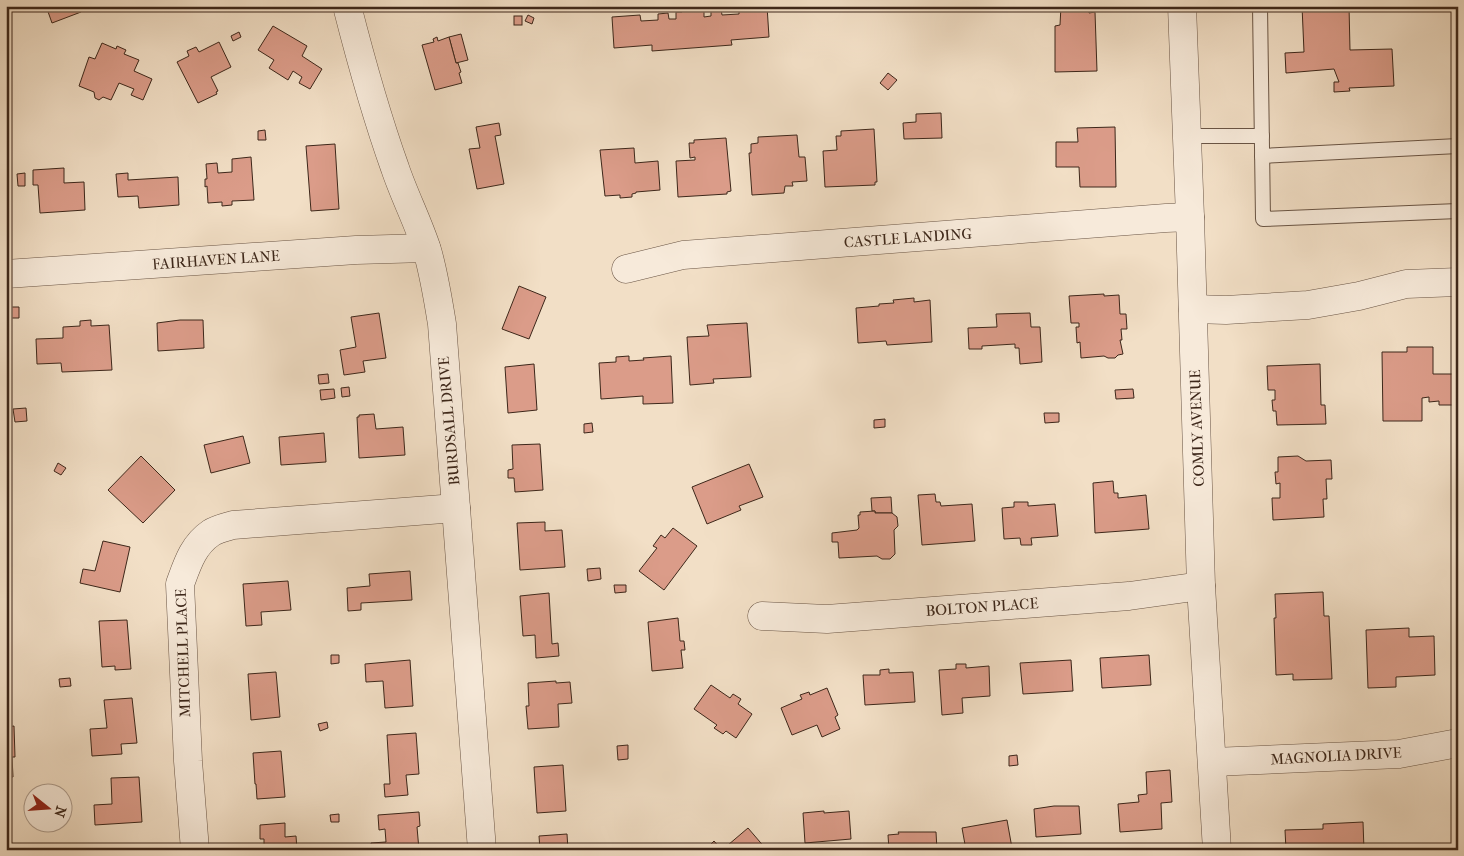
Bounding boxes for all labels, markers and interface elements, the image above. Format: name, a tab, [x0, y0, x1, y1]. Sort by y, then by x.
street label: CASTLE LANDING	[843, 225, 973, 251]
street label: FAIRHAVEN LANE	[152, 247, 280, 273]
street label: BURDSALL DRIVE	[434, 356, 464, 486]
street label: COMLY AVENUE	[1186, 369, 1208, 487]
street label: MITCHELL PLACE	[172, 588, 194, 718]
street label: BOLTON PLACE	[925, 594, 1039, 620]
street label: MAGNOLIA DRIVE	[1270, 744, 1402, 768]
north arrow	[22, 784, 72, 834]
text: N	[50, 804, 70, 820]

